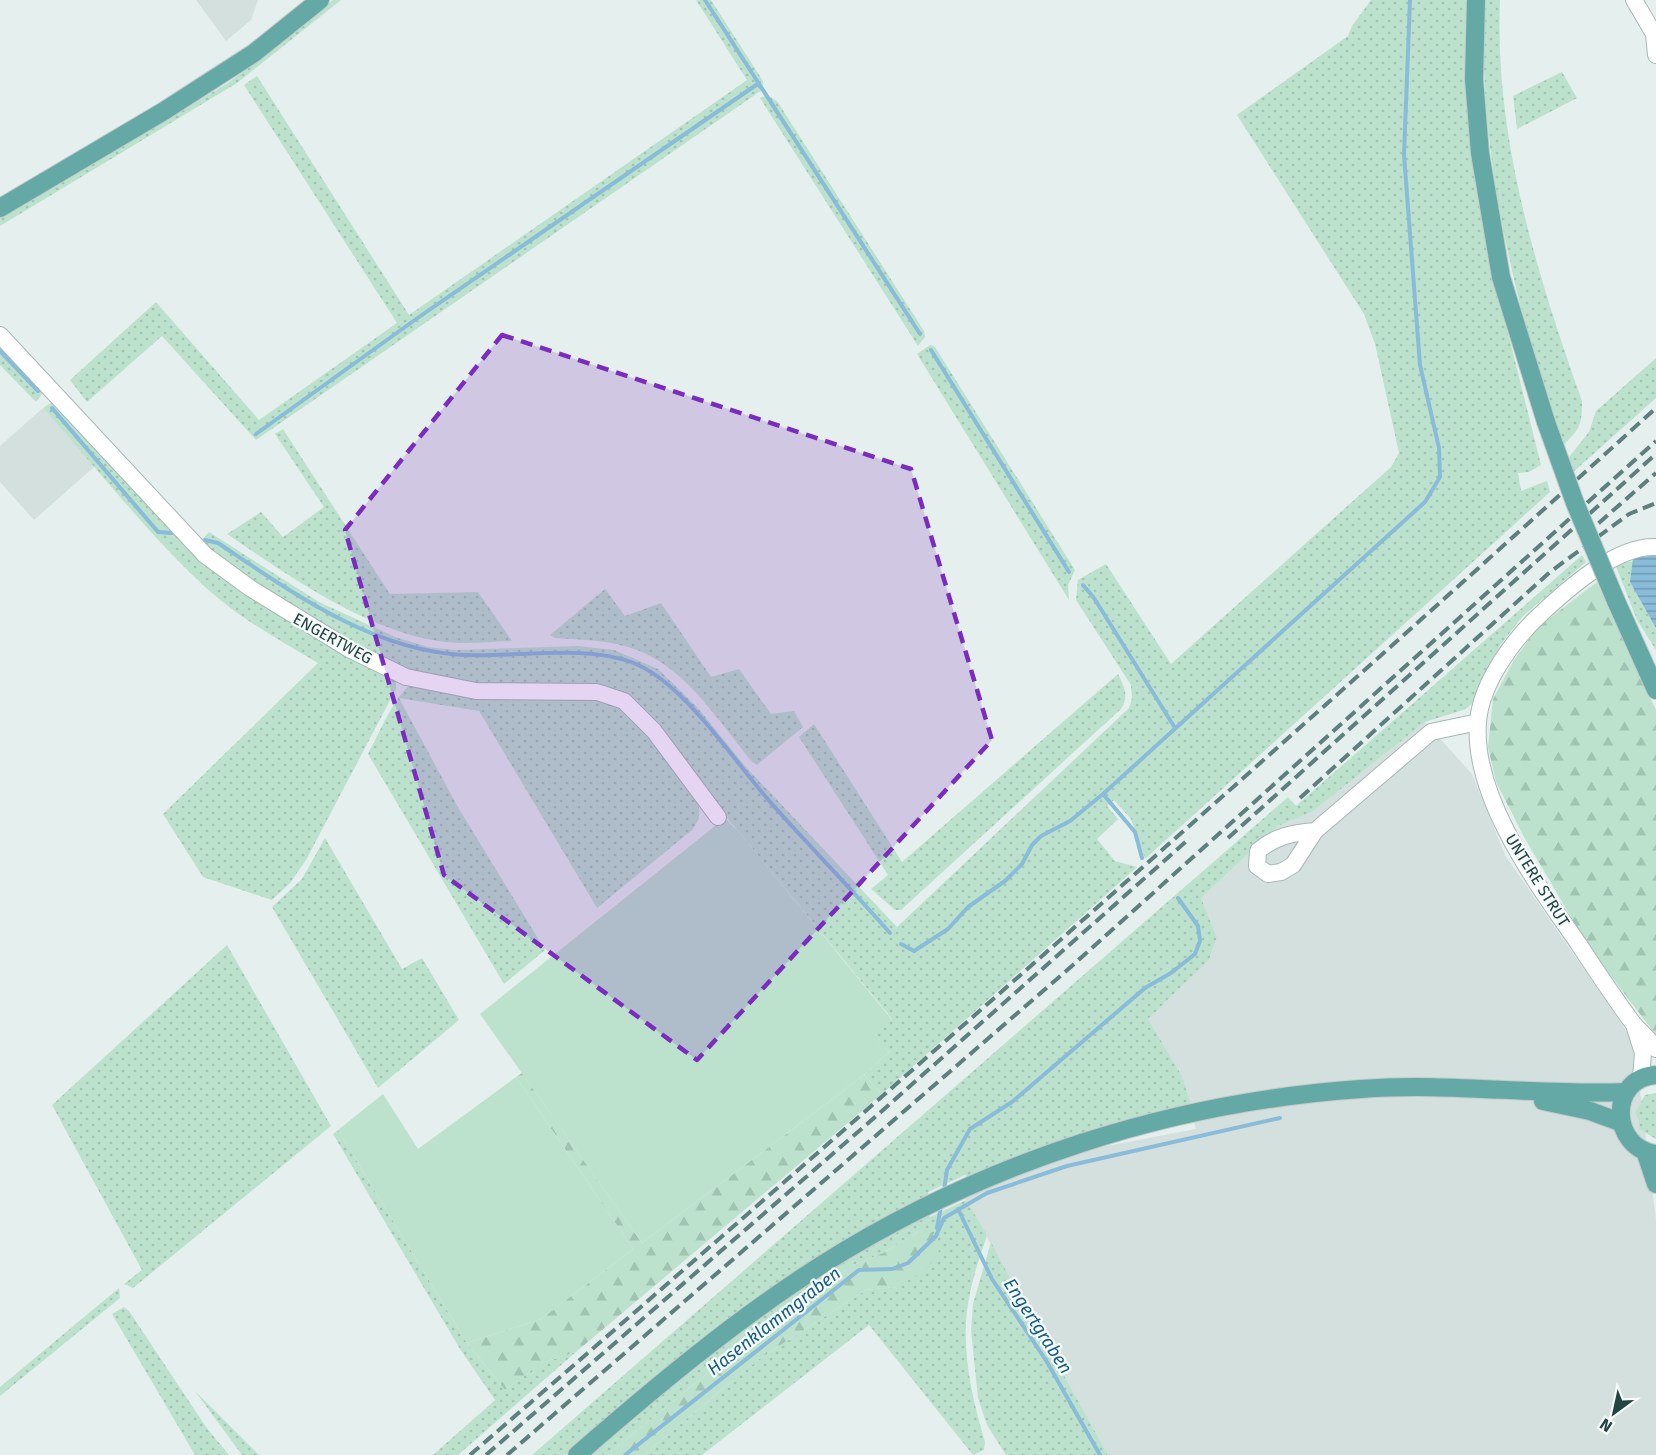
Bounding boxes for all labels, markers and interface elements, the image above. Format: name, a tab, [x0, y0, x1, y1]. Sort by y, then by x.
street label: ENGERTWEG	[290, 609, 376, 668]
street label: UNTERE STRUT	[1501, 830, 1574, 931]
water label: Hasenklammgraben	[703, 1262, 845, 1380]
water label: Engertgraben	[999, 1274, 1077, 1378]
north arrow	[1584, 1383, 1644, 1443]
text: N	[1596, 1414, 1616, 1436]

